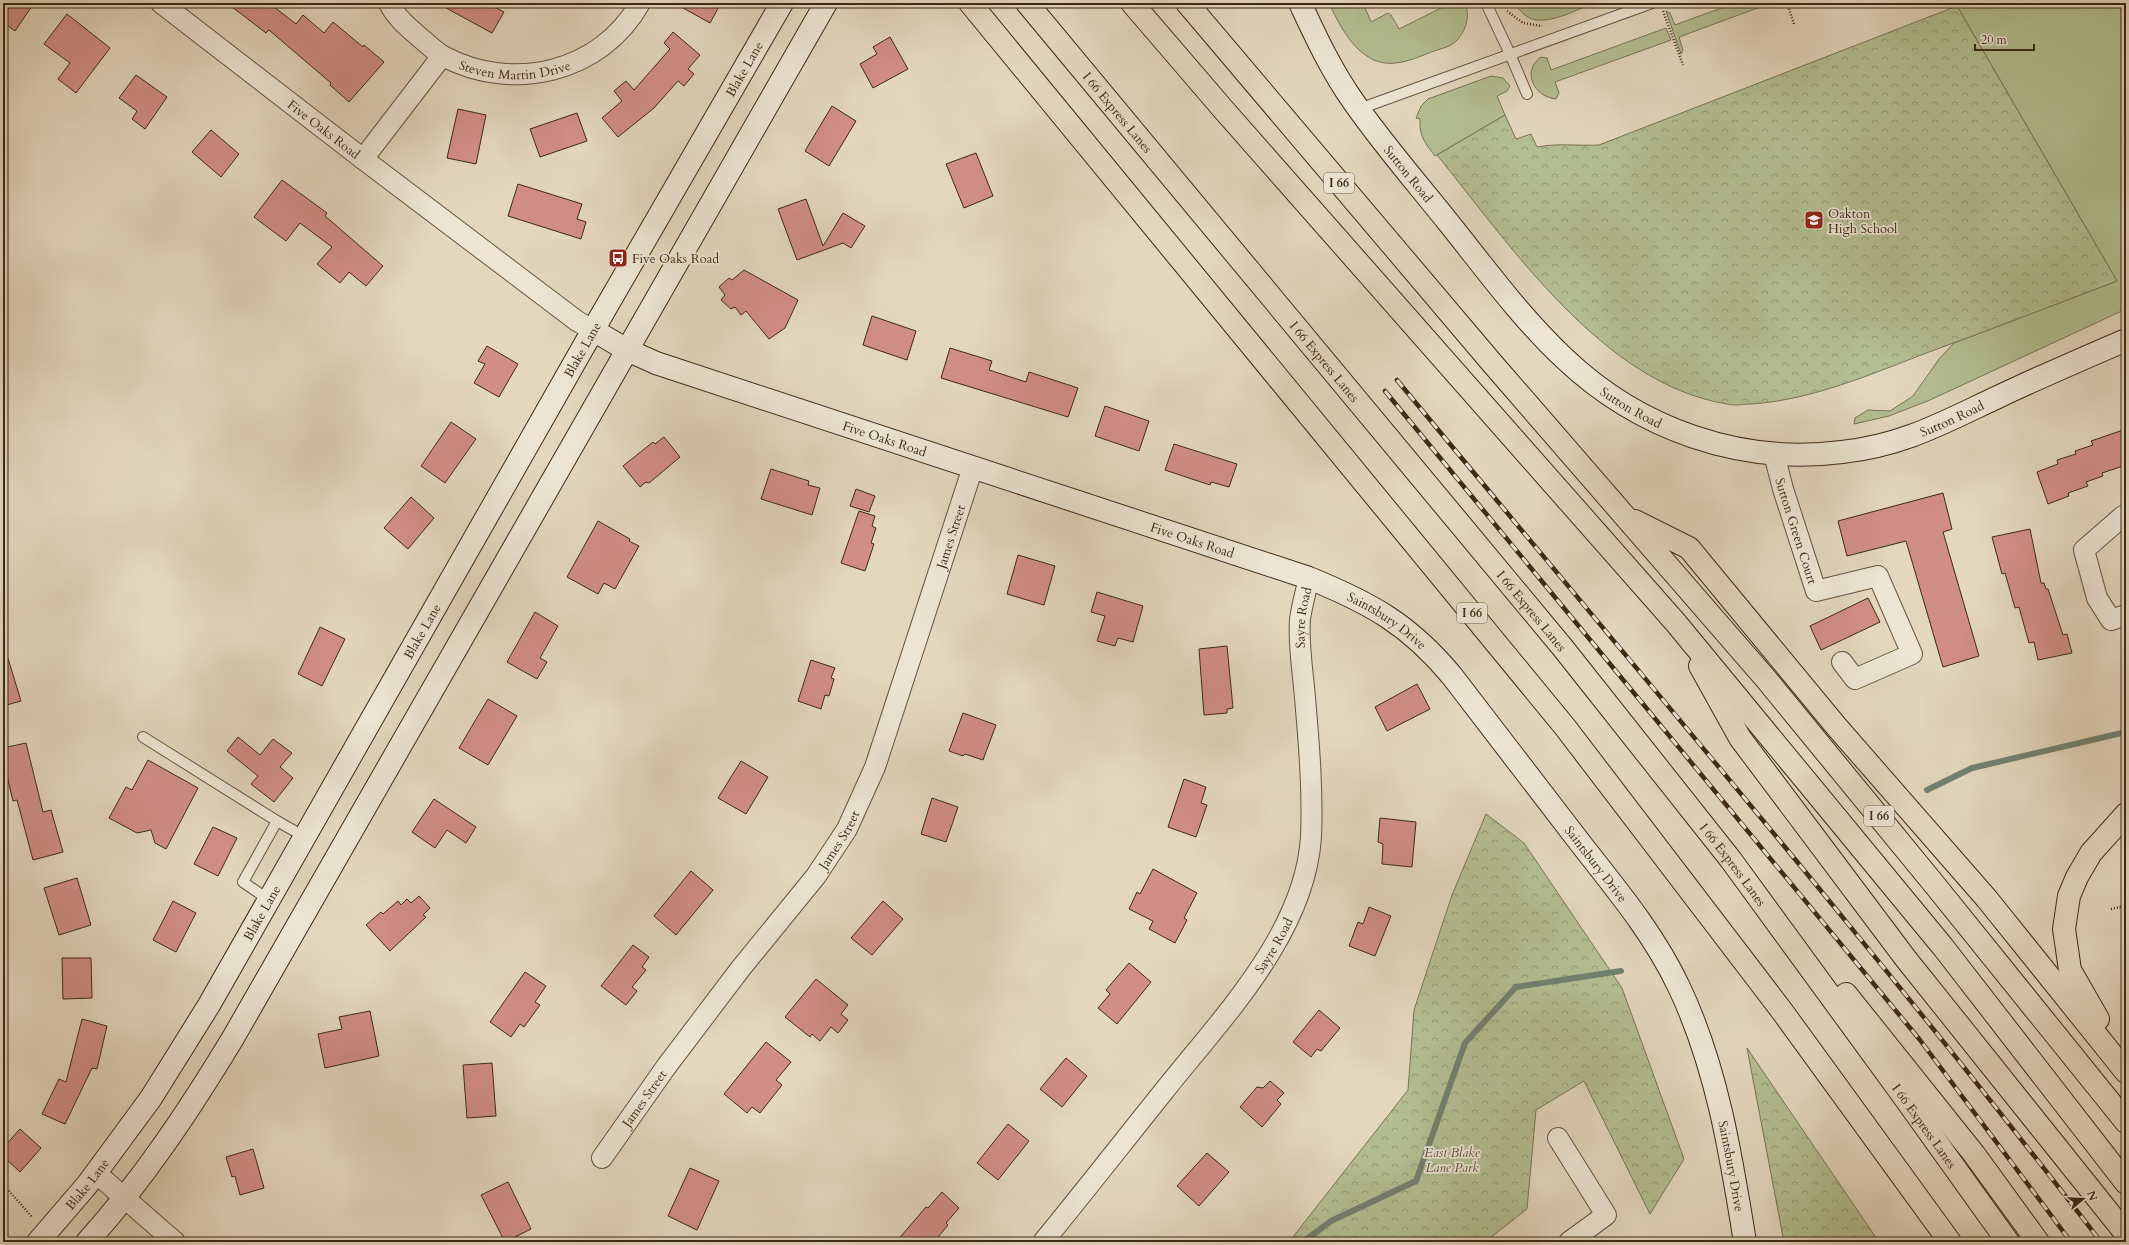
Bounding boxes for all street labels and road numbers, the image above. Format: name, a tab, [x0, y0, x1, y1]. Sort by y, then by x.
street label: Blake Lane	[722, 38, 768, 100]
street label: Steven Martin Drive	[456, 56, 573, 84]
street label: I 66 Express Lanes	[1078, 69, 1156, 157]
street label: Five Oaks Road	[283, 96, 364, 164]
street label: Sutton Road	[1379, 142, 1436, 206]
road number: I 66	[1324, 173, 1354, 193]
street label: I 66 Express Lanes	[1285, 318, 1363, 406]
street label: Blake Lane	[560, 319, 606, 381]
street label: Sutton Road	[1596, 383, 1665, 433]
street label: Sutton Road	[1918, 397, 1987, 442]
street label: Five Oaks Road	[840, 417, 929, 461]
street label: Sutton Green Court	[1770, 476, 1821, 586]
street label: James Street	[932, 503, 970, 573]
street label: Five Oaks Road	[1148, 518, 1237, 563]
street label: I 66 Express Lanes	[1492, 567, 1570, 656]
street label: Sayre Road	[1292, 585, 1317, 649]
street label: Saintsbury Drive	[1344, 588, 1430, 654]
street label: Blake Lane	[400, 601, 446, 662]
road number: I 66	[1457, 603, 1487, 623]
road number: I 66	[1864, 806, 1894, 826]
street label: James Street	[814, 808, 864, 875]
street label: I 66 Express Lanes	[1695, 820, 1770, 910]
street label: Saintsbury Drive	[1560, 822, 1631, 906]
street label: Blake Lane	[240, 882, 285, 944]
street label: Sayre Road	[1251, 915, 1298, 977]
street label: James Street	[617, 1067, 671, 1133]
street label: I 66 Express Lanes	[1887, 1080, 1960, 1172]
street label: Saintsbury Drive	[1713, 1119, 1748, 1213]
street label: Blake Lane	[62, 1155, 114, 1214]

